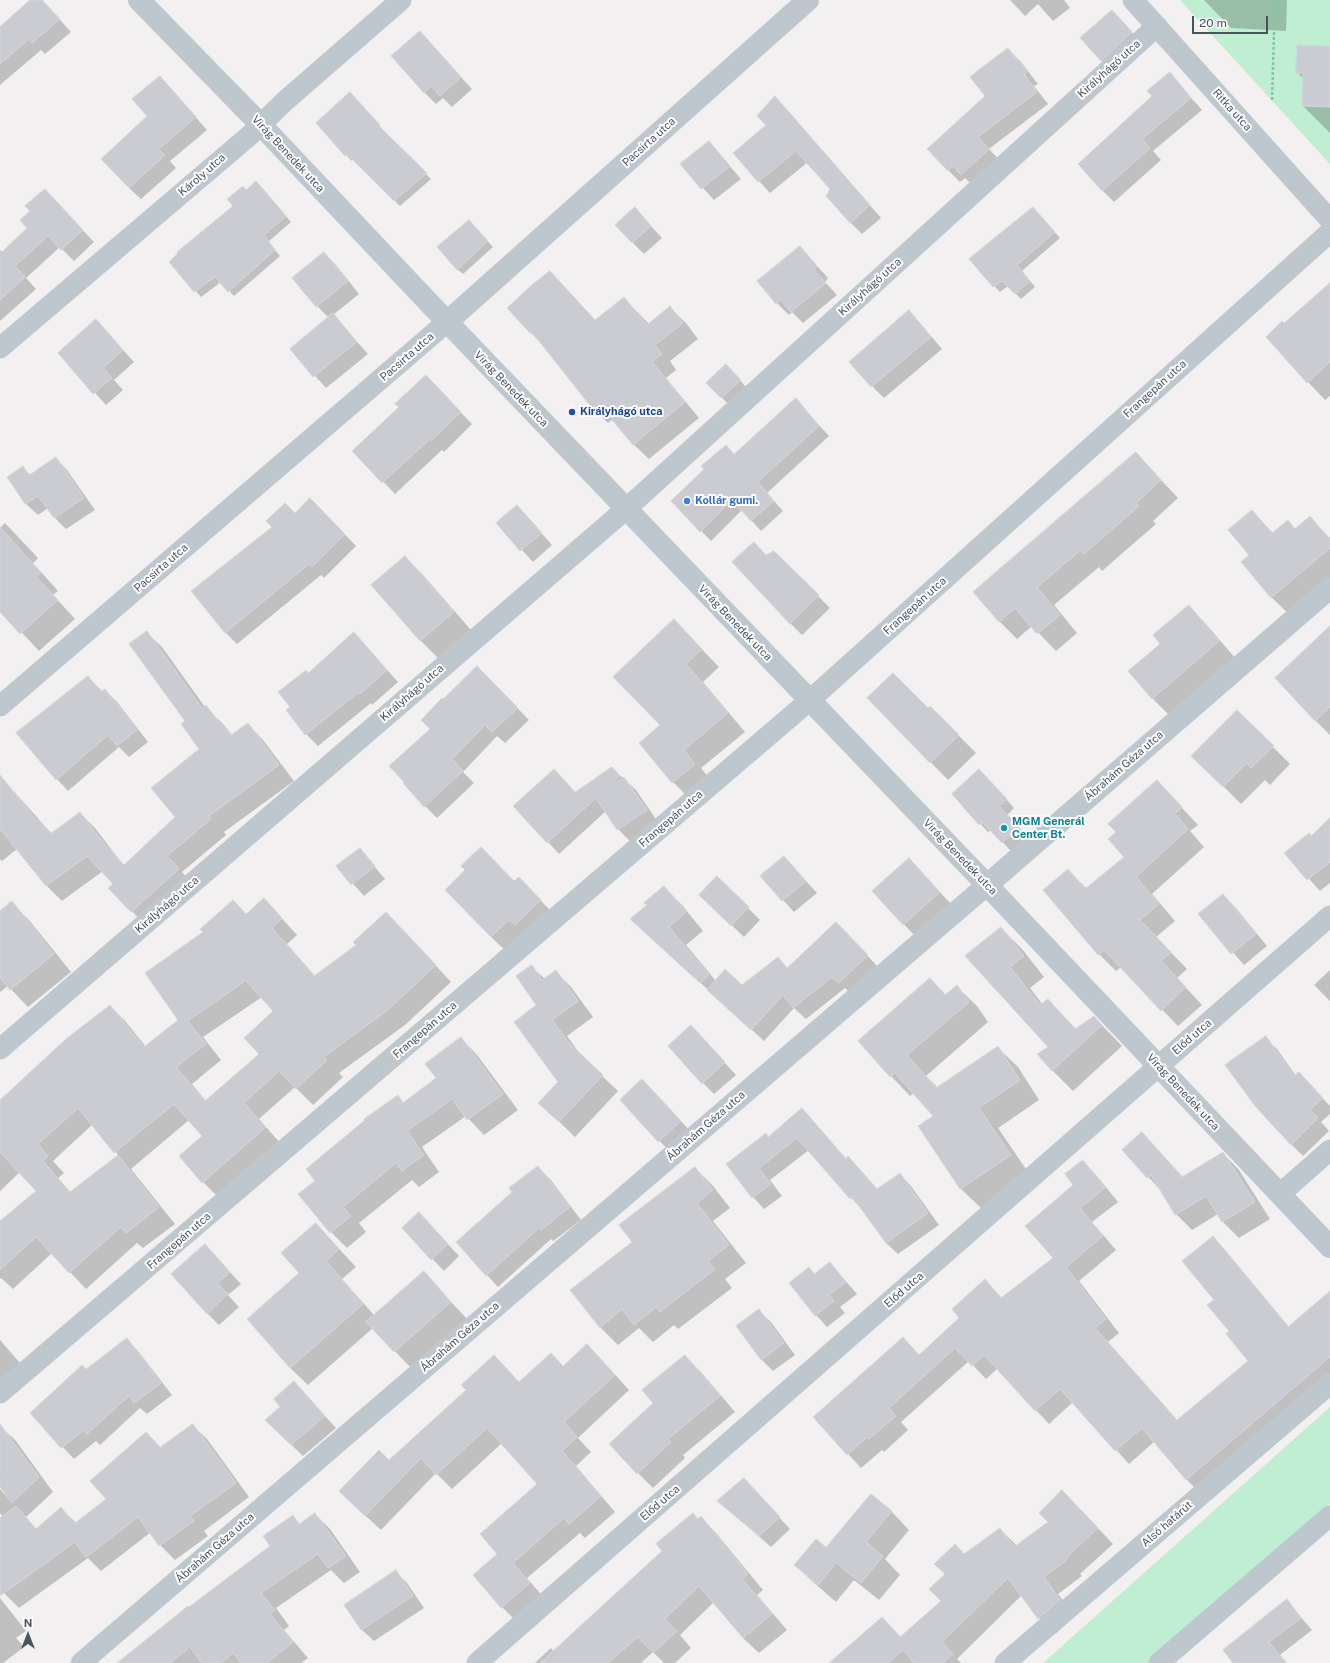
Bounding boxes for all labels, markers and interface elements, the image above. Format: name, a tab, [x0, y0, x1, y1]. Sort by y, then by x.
scale bar	[1194, 8, 1270, 34]
text: 20 m	[1199, 16, 1227, 30]
street label: Királyhágó utca	[1075, 37, 1143, 101]
street label: Ritka utca	[1210, 86, 1254, 134]
street label: Virág Benedek utca	[249, 113, 327, 195]
street label: Pacsirta utca	[620, 115, 678, 169]
street label: Károly utca	[176, 151, 228, 199]
street label: Királyhágó utca	[836, 255, 904, 319]
street label: Pacsirta utca	[377, 330, 437, 384]
street label: Virág Benedek utca	[471, 348, 551, 430]
street label: Frangepán utca	[1121, 357, 1189, 421]
place label: Királyhágó utca	[580, 405, 662, 419]
marker: Királyhágó utca	[567, 407, 577, 417]
place label: Kollár gumi.	[695, 494, 758, 508]
marker: Kollár gumi.	[682, 496, 692, 506]
street label: Pacsirta utca	[131, 541, 191, 595]
street label: Frangepán utca	[881, 574, 949, 638]
street label: Virág Benedek utca	[695, 582, 775, 664]
street label: Királyhágó utca	[378, 662, 446, 724]
street label: Ábrahám Géza utca	[1082, 728, 1166, 804]
street label: Frangepán utca	[636, 788, 706, 850]
place label: MGM Generál Center Bt.	[1012, 815, 1085, 841]
street label: Virág Benedek utca	[920, 816, 1000, 898]
marker: MGM Generál Center Bt.	[999, 823, 1009, 833]
street label: Királyhágó utca	[133, 874, 201, 936]
street label: Frangepán utca	[390, 999, 460, 1061]
street label: Előd utca	[1170, 1016, 1214, 1058]
street label: Virág Benedek utca	[1144, 1051, 1222, 1133]
street label: Ábrahám Géza utca	[664, 1088, 748, 1164]
street label: Frangepán utca	[144, 1210, 214, 1272]
street label: Előd utca	[882, 1269, 926, 1311]
street label: Ábrahám Géza utca	[418, 1299, 502, 1375]
street label: Előd utca	[638, 1482, 682, 1524]
street label: Alsó határút	[1139, 1498, 1195, 1550]
street label: Ábrahám Géza utca	[173, 1510, 257, 1586]
north arrow	[8, 1615, 48, 1655]
text: N	[24, 1617, 32, 1629]

